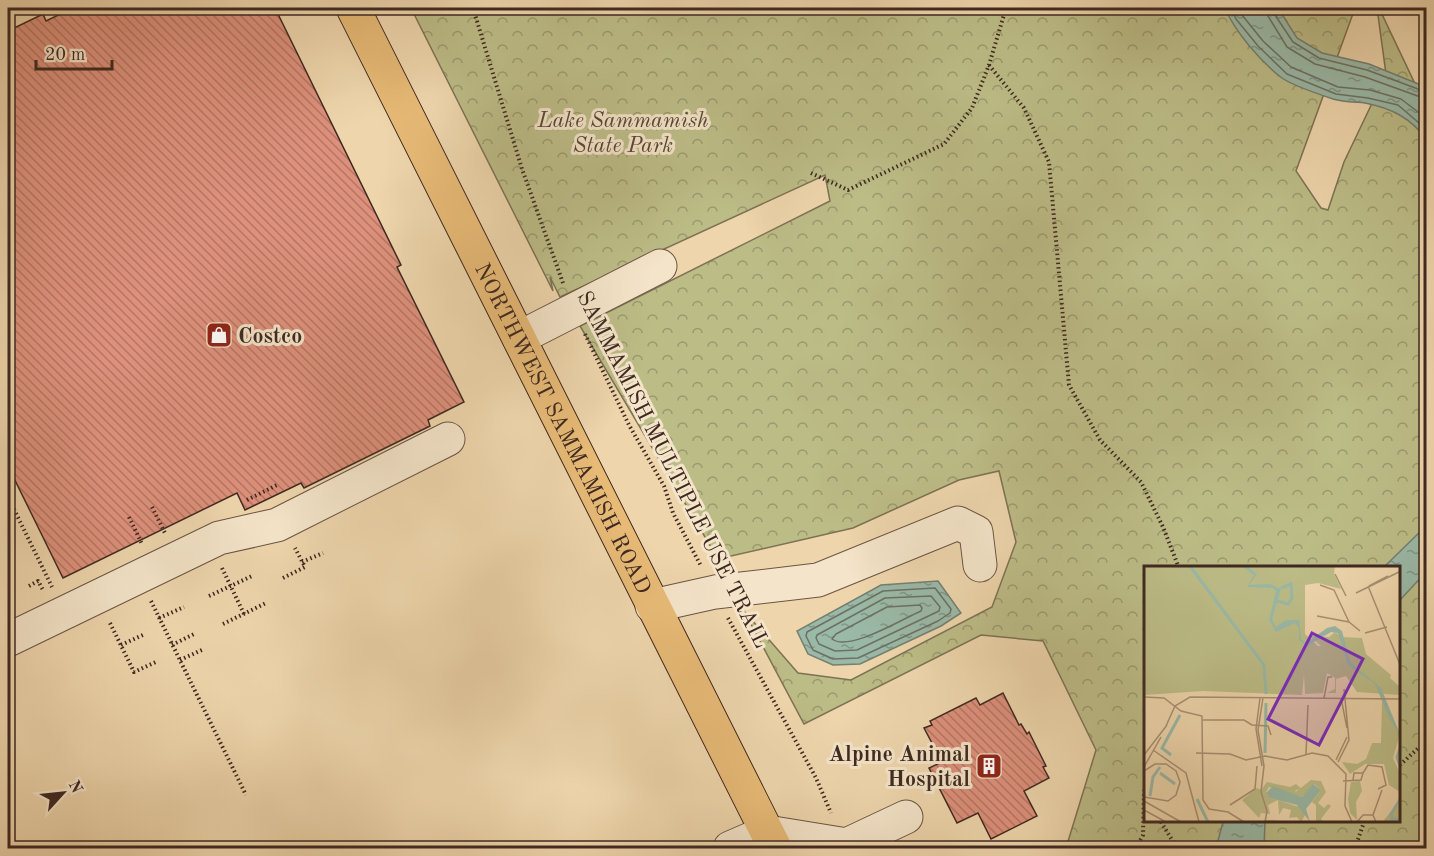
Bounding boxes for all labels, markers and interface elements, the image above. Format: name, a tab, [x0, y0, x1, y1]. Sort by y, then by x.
scale bar	[36, 33, 112, 71]
text: 20 m	[45, 46, 85, 64]
park label: Lake Sammamish State Park	[537, 110, 709, 157]
street label: NORTHWEST SAMMAMISH ROAD	[470, 260, 654, 598]
street label: SAMMAMISH MULTIPLE USE TRAIL	[572, 288, 772, 652]
shop icon: Costco	[204, 320, 234, 350]
place label: Costco	[238, 326, 302, 348]
inset map	[1144, 566, 1401, 823]
place label: Alpine Animal Hospital	[828, 744, 970, 791]
building icon: Alpine Animal Hospital	[974, 751, 1004, 781]
north arrow	[33, 763, 93, 823]
text: N	[65, 778, 85, 797]

